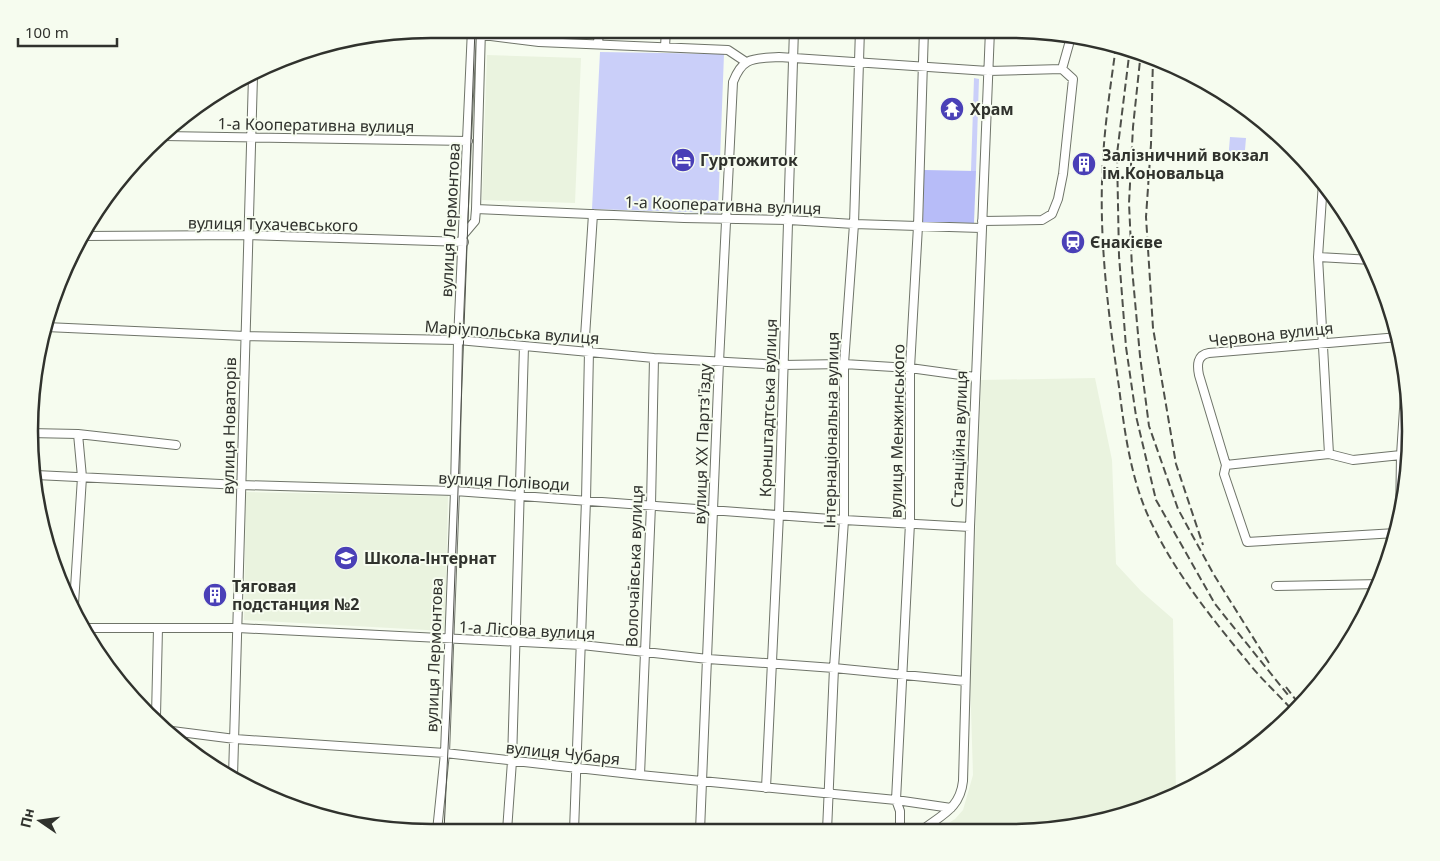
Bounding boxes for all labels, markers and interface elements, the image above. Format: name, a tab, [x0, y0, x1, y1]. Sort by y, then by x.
scale bar	[18, 15, 116, 47]
text: 100 m	[25, 22, 69, 42]
temple icon: Храм	[939, 96, 965, 122]
place label: Храм	[970, 98, 1014, 120]
street label: 1-а Кооперативна вулиця	[217, 112, 415, 138]
street label: вулиця Лермонтова	[435, 142, 465, 298]
place label: Залізничний вокзал ім.Коновальца	[1102, 144, 1269, 184]
hotel icon: Гуртожиток	[670, 147, 696, 173]
place label: Гуртожиток	[700, 149, 798, 171]
building icon: Залізничний вокзал ім.Коновальца	[1071, 151, 1097, 177]
street label: 1-а Кооперативна вулиця	[624, 191, 822, 219]
street label: вулиця Тухачевського	[188, 212, 358, 236]
station icon: Єнакієве	[1060, 229, 1086, 255]
place label: Єнакієве	[1090, 231, 1163, 253]
street label: Маріупольська вулиця	[424, 315, 600, 349]
street label: Червона вулиця	[1208, 317, 1334, 351]
street label: Кронштадтська вулиця	[754, 318, 782, 498]
street label: Інтернаціональна вулиця	[818, 332, 844, 528]
street label: вулиця Менжинського	[884, 344, 910, 518]
street label: вулиця Новаторів	[217, 357, 241, 495]
street label: вулиця XX Партз'їзду	[688, 362, 716, 525]
street label: Станційна вулиця	[946, 370, 972, 508]
street label: вулиця Поліводи	[438, 467, 570, 495]
street label: Волочаївська вулиця	[620, 484, 648, 648]
school or university icon: Школа-Інтернат	[333, 545, 359, 571]
place label: Школа-Інтернат	[364, 547, 496, 569]
place label: Тяговая подстанция №2	[232, 575, 360, 615]
street label: вулиця Лермонтова	[420, 577, 448, 733]
building icon: Тяговая подстанция №2	[202, 582, 228, 608]
street label: 1-а Лісова вулиця	[458, 615, 596, 645]
street label: вулиця Чубаря	[505, 736, 621, 770]
north arrow	[15, 796, 65, 846]
text: Пн	[15, 806, 38, 830]

